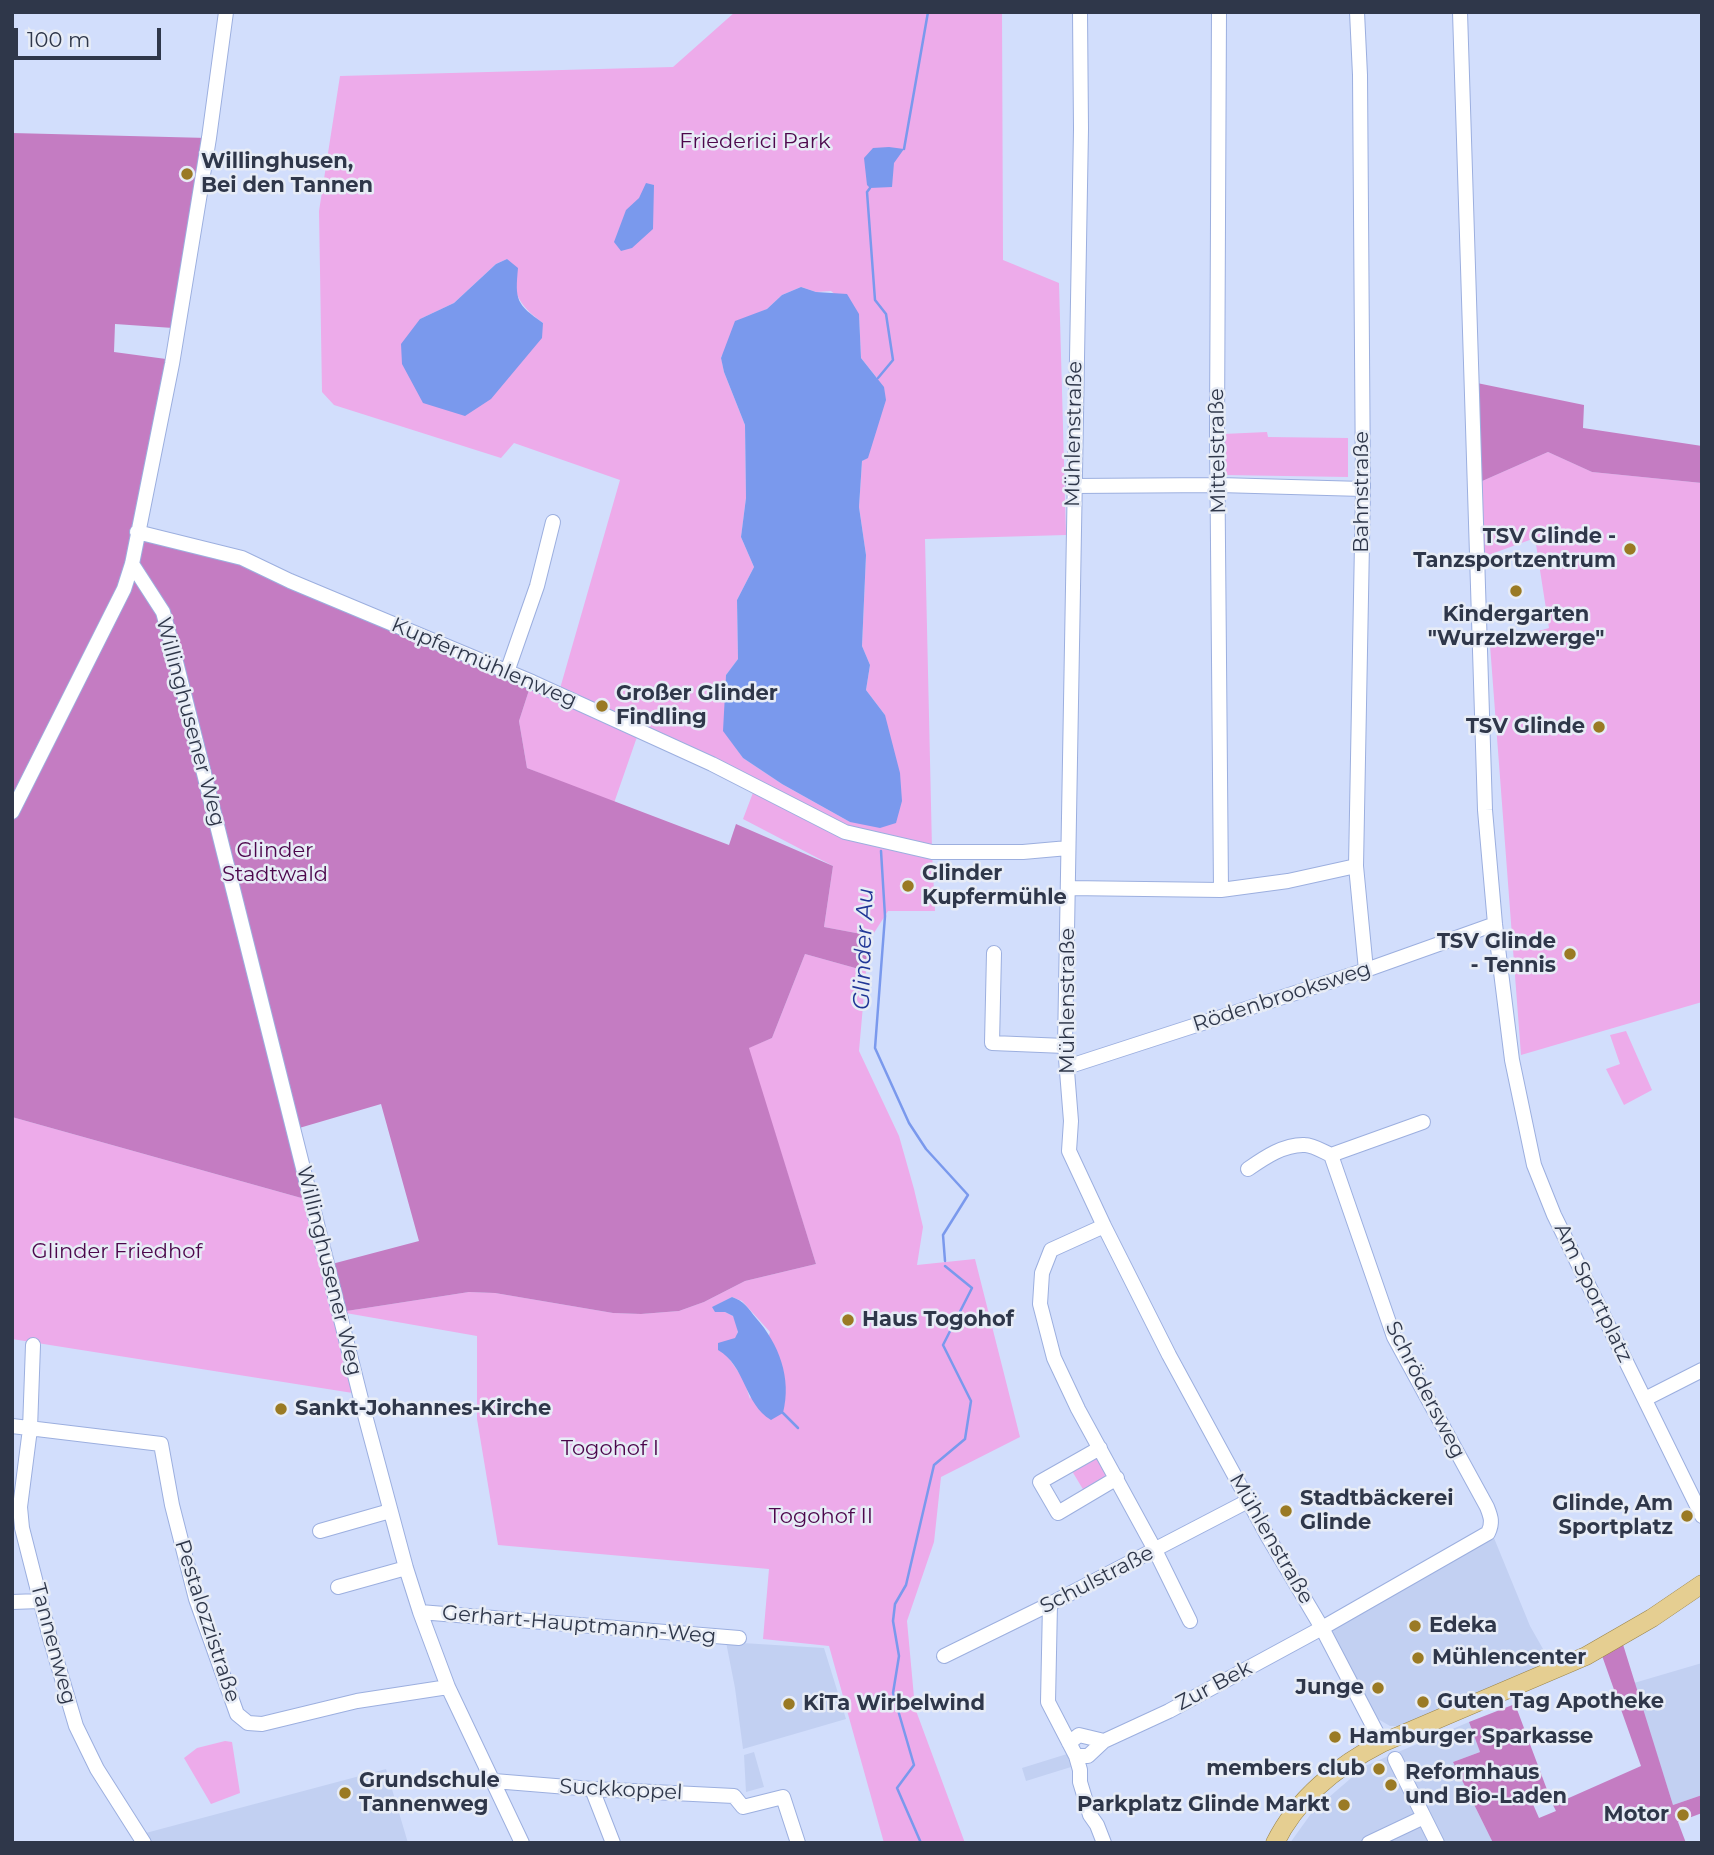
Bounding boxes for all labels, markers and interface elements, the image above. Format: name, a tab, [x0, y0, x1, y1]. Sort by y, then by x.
scale bar	[18, 14, 164, 58]
text: 100 m	[27, 27, 90, 52]
park label: Friederici Park	[679, 129, 831, 155]
place label: Willinghusen, Bei den Tannen	[201, 149, 373, 199]
marker: Willinghusen, Bei den Tannen	[179, 166, 195, 182]
street label: Mühlenstraße	[1060, 361, 1088, 507]
street label: Mittelstraße	[1204, 388, 1232, 514]
street label: Bahnstraße	[1349, 431, 1375, 553]
place label: TSV Glinde - Tanzsportzentrum	[1413, 524, 1616, 574]
marker: TSV Glinde - Tanzsportzentrum	[1622, 541, 1638, 557]
marker: Kindergarten "Wurzelzwerge"	[1508, 583, 1524, 599]
place label: Kindergarten "Wurzelzwerge"	[1428, 602, 1604, 652]
street label: Kupfermühlenweg	[388, 613, 580, 713]
street label: Willinghusener Weg	[150, 615, 230, 829]
place label: Großer Glinder Findling	[616, 681, 778, 731]
marker: Großer Glinder Findling	[594, 698, 610, 714]
place label: TSV Glinde	[1466, 714, 1585, 740]
marker: TSV Glinde	[1591, 719, 1607, 735]
park label: Glinder Stadtwald	[222, 838, 328, 888]
place label: Glinder Kupfermühle	[922, 861, 1067, 911]
marker: Glinder Kupfermühle	[900, 878, 916, 894]
water label: Glinder Au	[848, 887, 880, 1011]
street label: Mühlenstraße	[1055, 928, 1081, 1074]
place label: TSV Glinde - Tennis	[1437, 929, 1556, 979]
marker: TSV Glinde - Tennis	[1562, 946, 1578, 962]
street label: Rödenbrooksweg	[1190, 956, 1374, 1038]
street label: Willinghusener Weg	[291, 1163, 367, 1379]
street label: Am Sportplatz	[1548, 1219, 1638, 1367]
park label: Glinder Friedhof	[32, 1239, 202, 1265]
place label: Haus Togohof	[862, 1307, 1014, 1333]
marker: Haus Togohof	[840, 1312, 856, 1328]
street label: Schrödersweg	[1380, 1317, 1470, 1463]
place label: Sankt-Johannes-Kirche	[295, 1396, 551, 1422]
marker: Sankt-Johannes-Kirche	[273, 1401, 289, 1417]
park label: Togohof I	[561, 1436, 659, 1462]
street label: Mühlenstraße	[1224, 1469, 1318, 1609]
place label: Stadtbäckerei Glinde	[1300, 1486, 1453, 1536]
place label: Glinde, Am Sportplatz	[1552, 1491, 1673, 1541]
marker: Stadtbäckerei Glinde	[1278, 1503, 1294, 1519]
park label: Togohof II	[769, 1504, 873, 1530]
marker: Glinde, Am Sportplatz	[1679, 1508, 1695, 1524]
street label: Pestalozzistraße	[169, 1537, 245, 1705]
street label: Schulstraße	[1036, 1541, 1158, 1619]
street label: Tannenweg	[25, 1581, 81, 1707]
street label: Gerhart-Hauptmann-Weg	[441, 1600, 717, 1650]
place label: Edeka	[1429, 1613, 1497, 1639]
marker: Edeka	[1407, 1618, 1423, 1634]
place label: Mühlencenter	[1432, 1645, 1586, 1671]
marker: Mühlencenter	[1410, 1650, 1426, 1666]
street label: Zur Bek	[1172, 1655, 1256, 1717]
place label: Junge	[1296, 1675, 1364, 1701]
marker: Junge	[1370, 1680, 1386, 1696]
place label: Guten Tag Apotheke	[1437, 1689, 1664, 1715]
place label: KiTa Wirbelwind	[803, 1691, 985, 1717]
marker: Guten Tag Apotheke	[1415, 1694, 1431, 1710]
marker: KiTa Wirbelwind	[781, 1696, 797, 1712]
place label: Hamburger Sparkasse	[1349, 1724, 1593, 1750]
marker: Hamburger Sparkasse	[1327, 1729, 1343, 1745]
place label: members club	[1206, 1756, 1365, 1782]
place label: Reformhaus und Bio-Laden	[1405, 1760, 1567, 1810]
marker: members club	[1371, 1761, 1387, 1777]
place label: Grundschule Tannenweg	[359, 1768, 500, 1818]
street label: Suckkoppel	[559, 1774, 683, 1806]
marker: Reformhaus und Bio-Laden	[1383, 1777, 1399, 1793]
marker: Grundschule Tannenweg	[337, 1785, 353, 1801]
place label: Parkplatz Glinde Markt	[1077, 1792, 1330, 1818]
marker: Parkplatz Glinde Markt	[1336, 1797, 1352, 1813]
place label: Motor	[1604, 1802, 1669, 1828]
marker: Motor	[1675, 1807, 1691, 1823]

